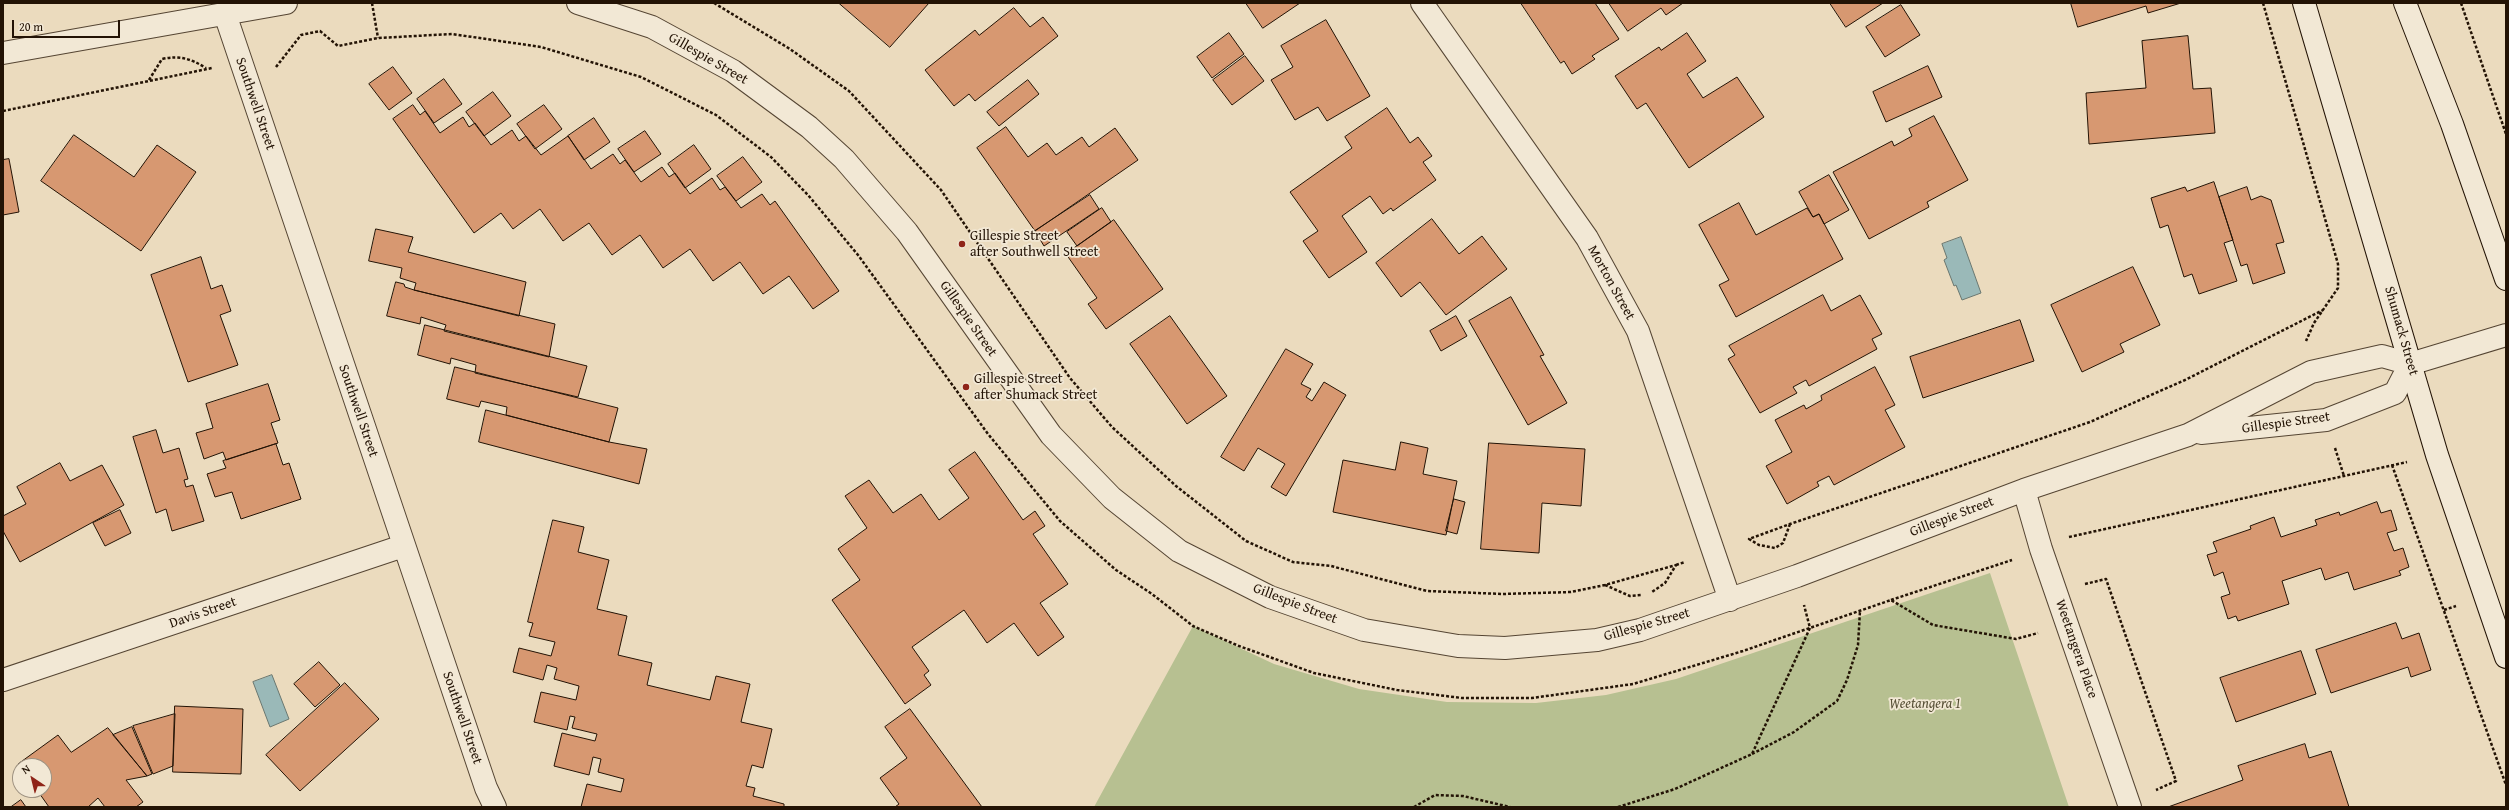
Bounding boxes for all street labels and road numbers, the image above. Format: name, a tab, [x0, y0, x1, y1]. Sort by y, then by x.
street label: Gillespie Street	[665, 30, 751, 88]
street label: Southwell Street	[231, 55, 279, 153]
street label: Morton Street	[1584, 243, 1638, 323]
street label: Gillespie Street	[936, 278, 1000, 360]
street label: Shumack Street	[2380, 285, 2422, 377]
street label: Southwell Street	[334, 362, 382, 460]
street label: Gillespie Street	[2241, 409, 2331, 437]
street label: Gillespie Street	[1908, 493, 1996, 541]
street label: Gillespie Street	[1251, 580, 1339, 628]
street label: Davis Street	[167, 594, 239, 632]
street label: Weetangera Place	[2051, 597, 2101, 701]
street label: Gillespie Street	[1602, 605, 1692, 645]
street label: Southwell Street	[438, 669, 486, 767]

